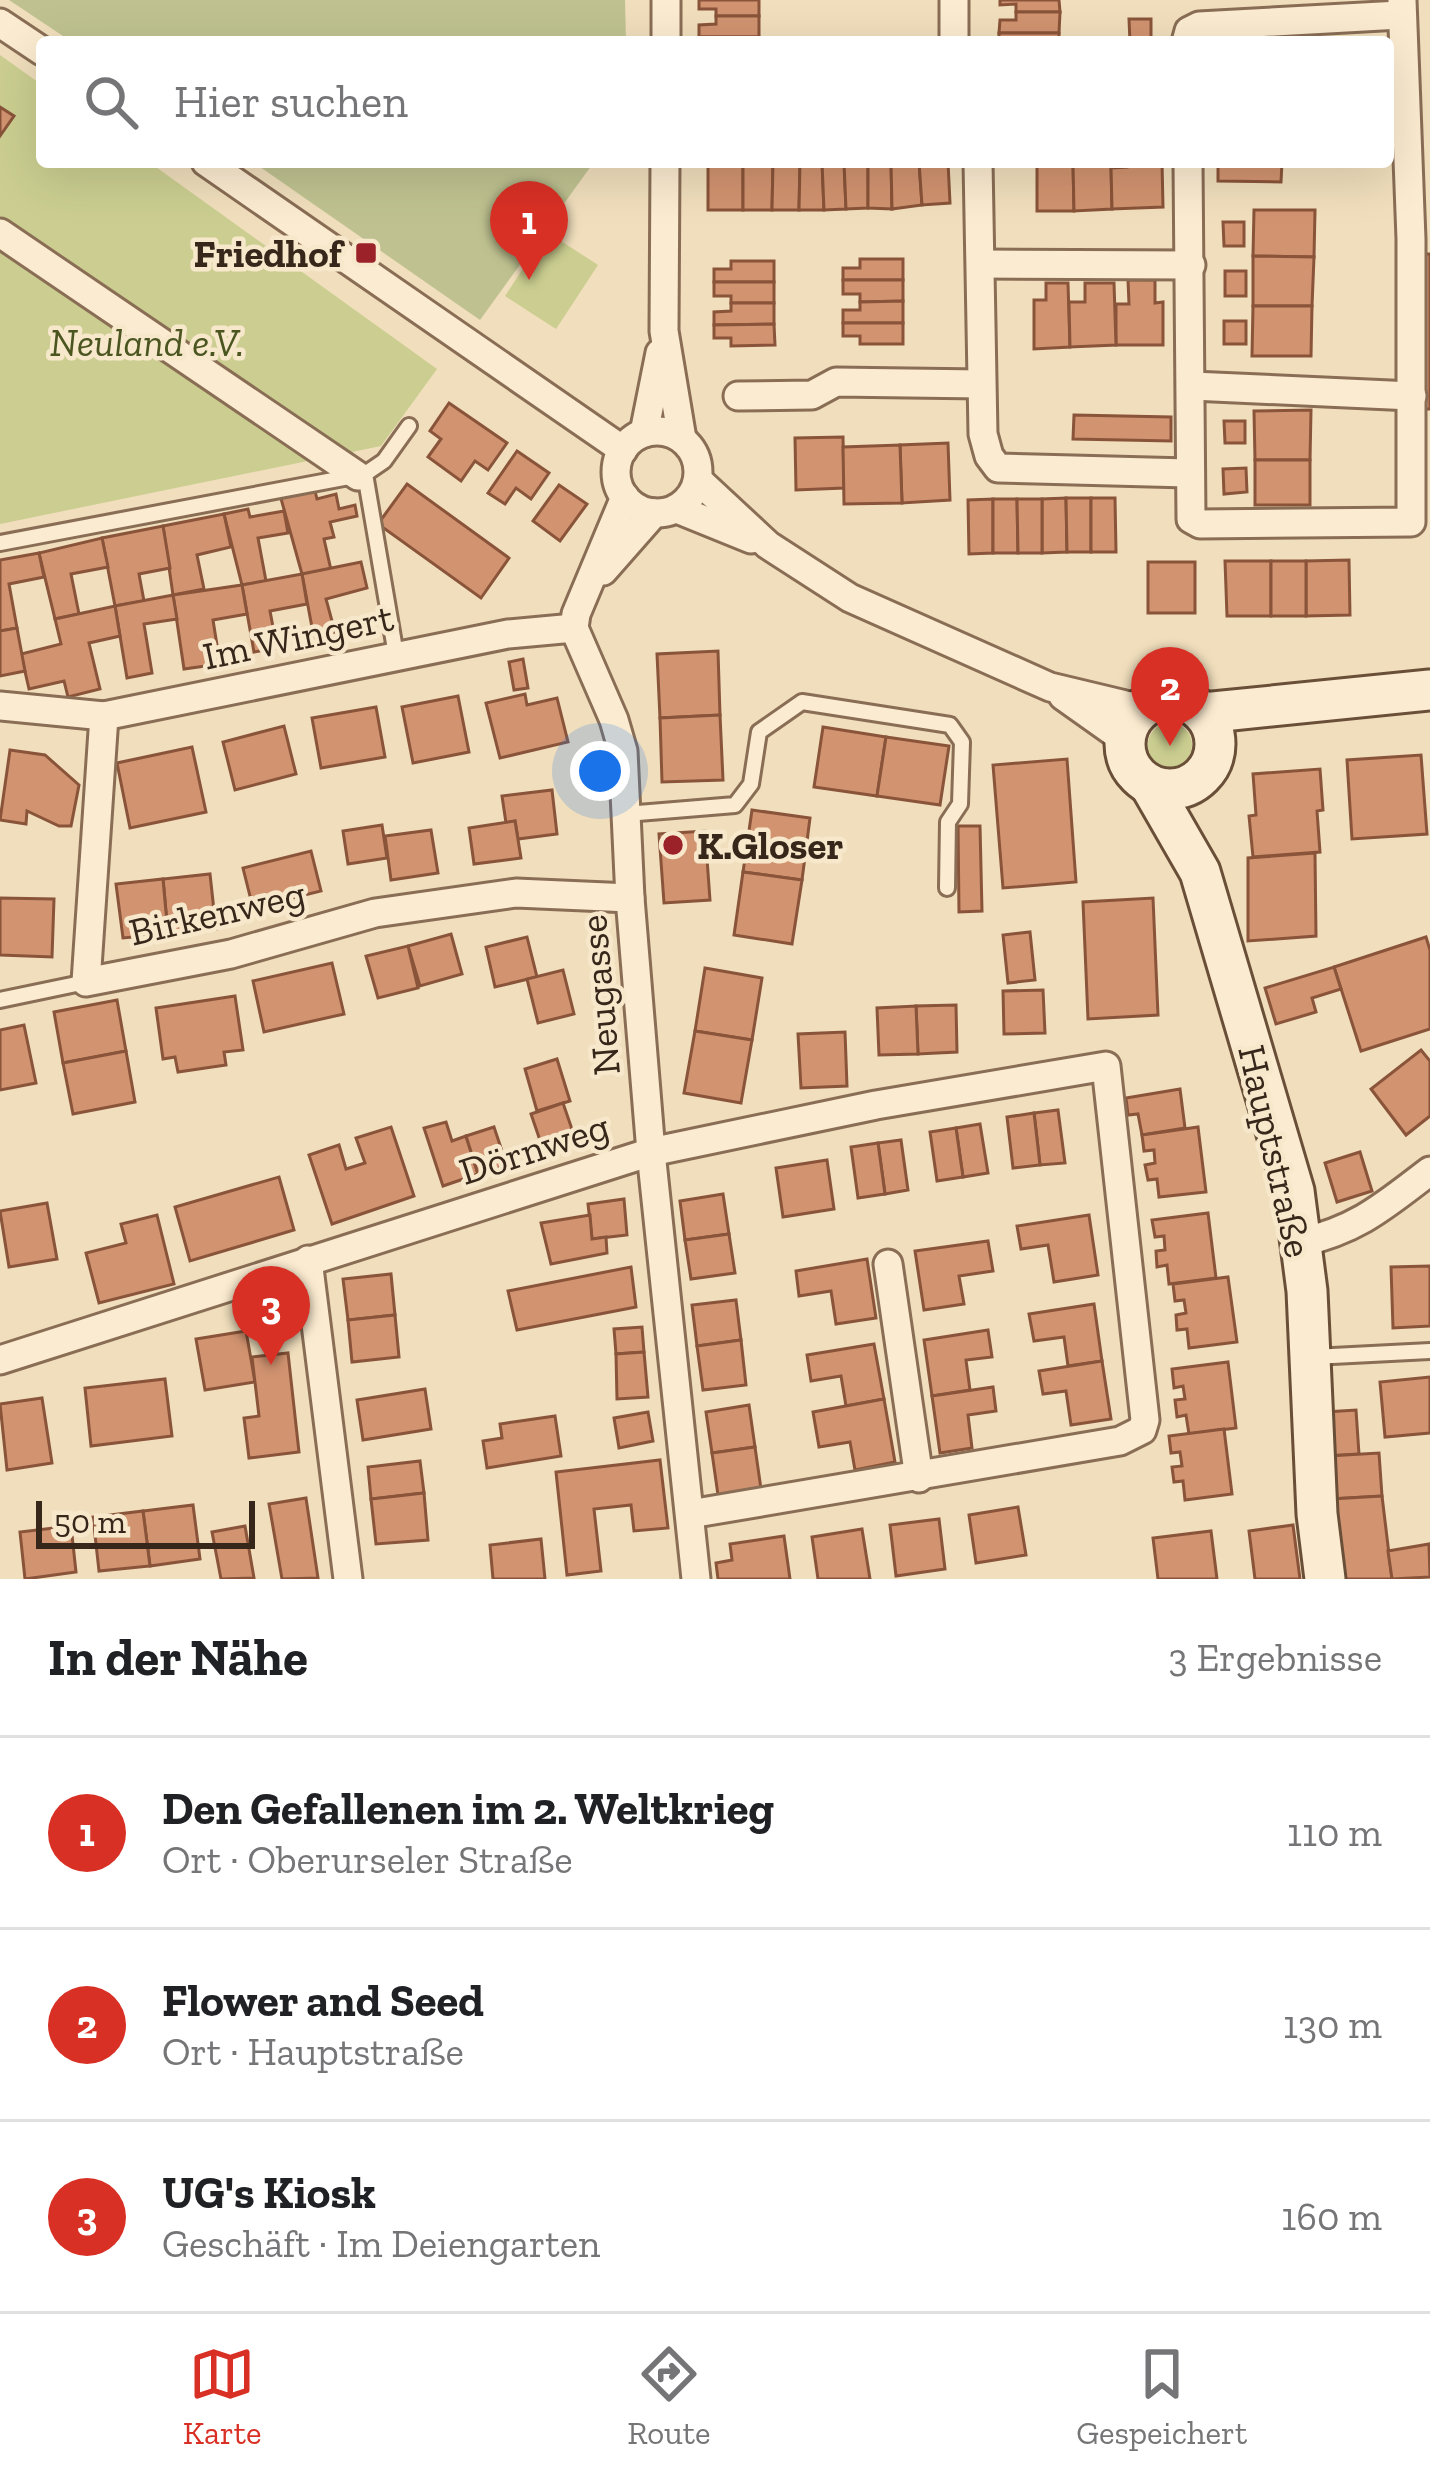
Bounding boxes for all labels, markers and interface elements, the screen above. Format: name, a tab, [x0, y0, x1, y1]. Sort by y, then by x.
search box	[36, 36, 1394, 168]
icon: search	[78, 69, 144, 135]
text: Hier suchen	[174, 75, 408, 129]
pin: 1	[490, 181, 568, 280]
place label: Friedhof	[194, 230, 346, 277]
marker: Friedhof	[353, 240, 379, 266]
park label: Neuland e.V.	[50, 319, 244, 366]
street label: Im Wingert	[199, 593, 398, 680]
pin: 2	[1131, 647, 1209, 746]
your location	[570, 741, 630, 801]
place label: K.Gloser	[697, 822, 843, 869]
marker: K.Gloser	[660, 832, 686, 858]
street label: Birkenweg	[124, 869, 310, 956]
street label: Neugasse	[569, 913, 630, 1077]
street label: Hauptstraße	[1228, 1040, 1323, 1262]
street label: Dörnweg	[453, 1102, 615, 1195]
pin: 3	[232, 1266, 310, 1365]
scale bar	[36, 1495, 255, 1548]
text: 50 m	[54, 1502, 126, 1541]
text: In der Nähe	[48, 1627, 308, 1688]
text: 3 Ergebnisse	[1168, 1634, 1382, 1681]
text: Den Gefallenen im 2. Weltkrieg	[162, 1782, 774, 1836]
text: 1	[79, 1809, 95, 1856]
text: 110 m	[1287, 1809, 1382, 1856]
text: Ort · Oberurseler Straße	[162, 1836, 573, 1883]
text: Flower and Seed	[162, 1974, 484, 2028]
text: 2	[77, 2001, 97, 2048]
text: 130 m	[1283, 2001, 1382, 2048]
text: Ort · Hauptstraße	[162, 2028, 464, 2075]
text: UG's Kiosk	[162, 2166, 376, 2220]
text: 3	[77, 2193, 97, 2240]
text: 160 m	[1281, 2193, 1382, 2240]
text: Geschäft · Im Deiengarten	[162, 2220, 600, 2267]
tab: Karte	[183, 2341, 262, 2452]
tab: Route	[627, 2341, 710, 2452]
tab: Gespeichert	[1076, 2341, 1247, 2452]

